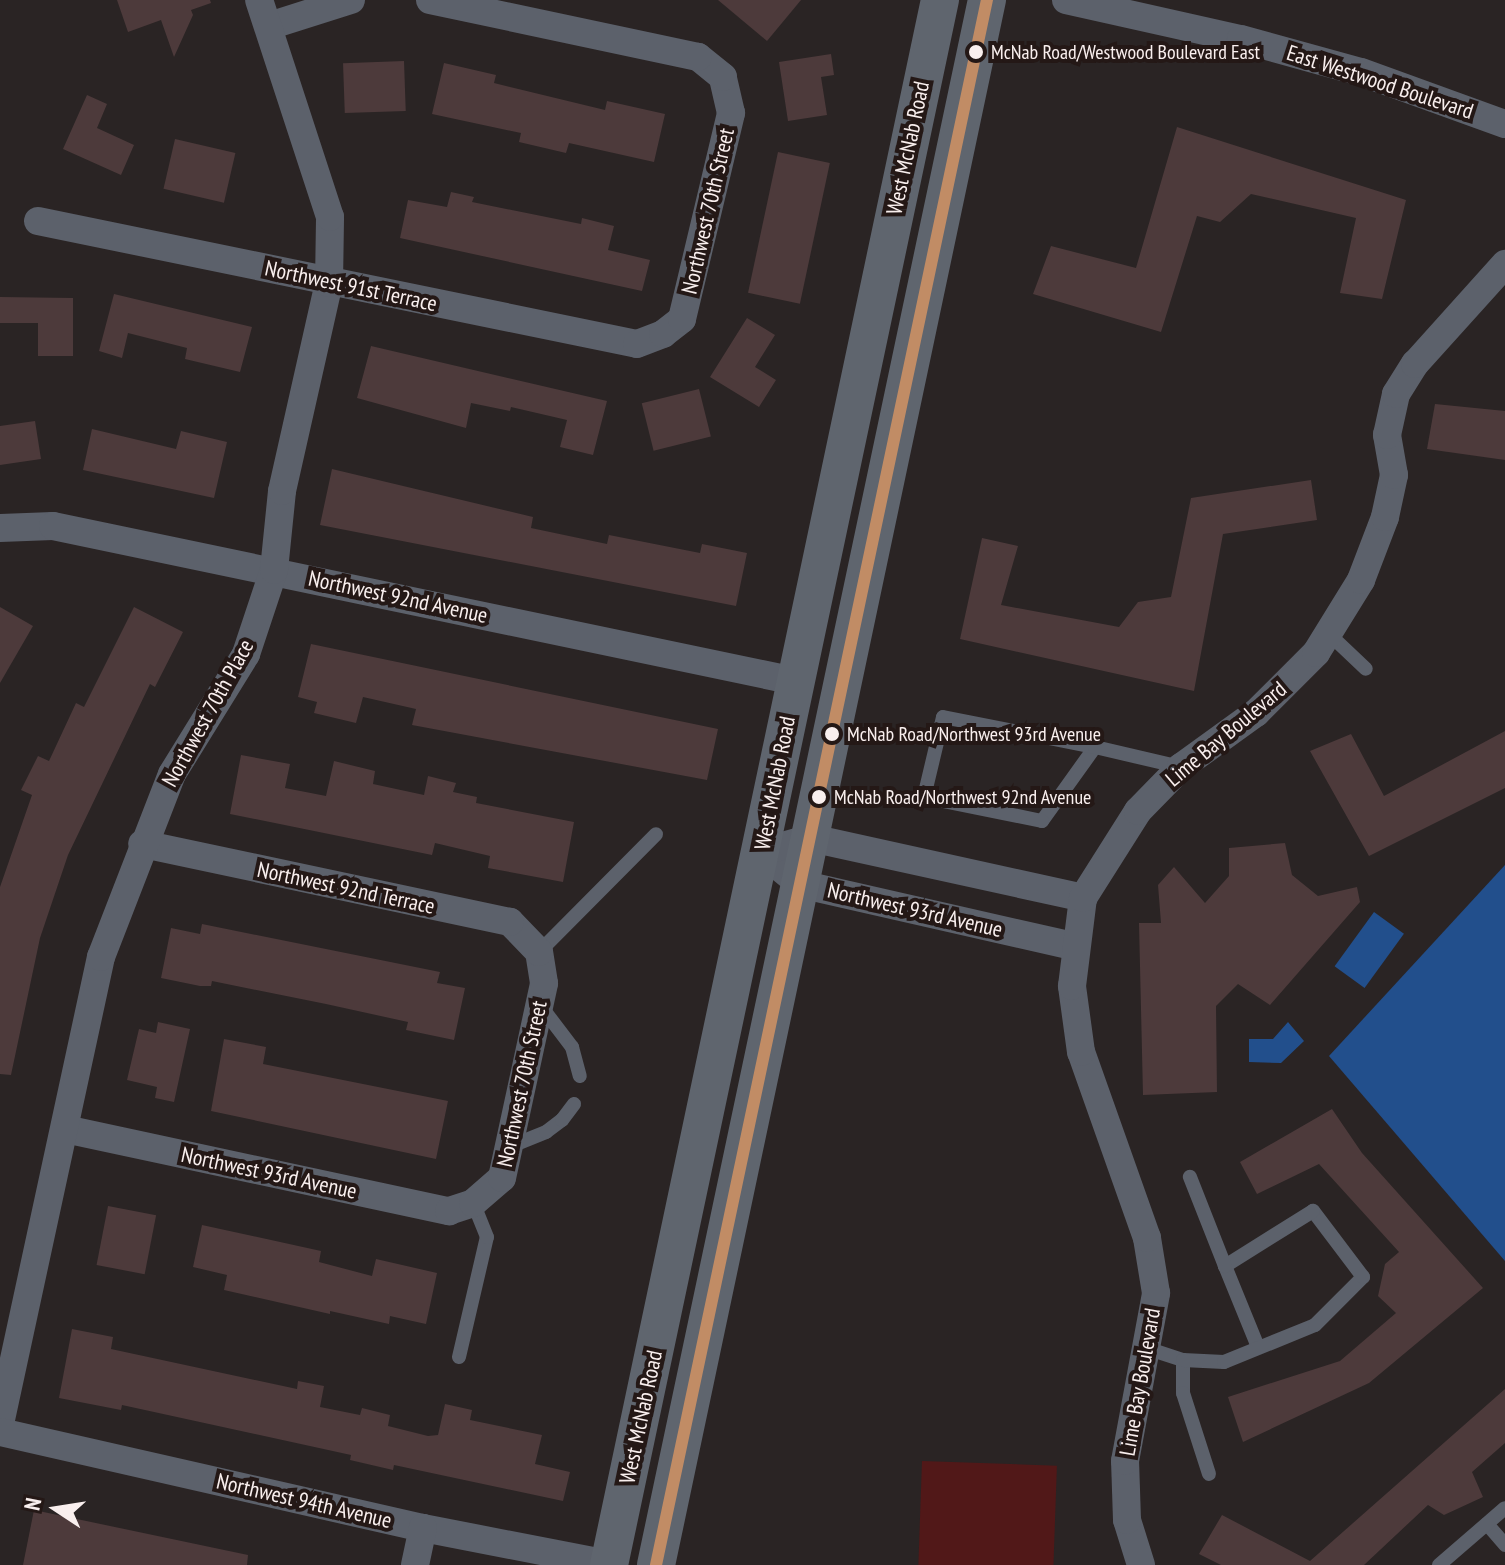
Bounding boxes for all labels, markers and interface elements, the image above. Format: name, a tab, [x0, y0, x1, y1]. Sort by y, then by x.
street label: East Westwood Boulevard	[1283, 39, 1477, 125]
place label: McNab Road/Westwood Boulevard East	[991, 40, 1260, 64]
marker: McNab Road/Westwood Boulevard East	[968, 44, 984, 60]
street label: West McNab Road	[881, 79, 935, 217]
street label: Northwest 70th Street	[676, 126, 740, 296]
street label: Northwest 91st Terrace	[262, 255, 440, 317]
street label: Northwest 92nd Avenue	[306, 565, 490, 629]
street label: Northwest 70th Place	[157, 635, 259, 791]
street label: Lime Bay Boulevard	[1160, 676, 1292, 792]
street label: West McNab Road	[749, 714, 801, 852]
place label: McNab Road/Northwest 93rd Avenue	[847, 722, 1102, 746]
marker: McNab Road/Northwest 93rd Avenue	[824, 726, 840, 742]
place label: McNab Road/Northwest 92nd Avenue	[834, 785, 1092, 809]
marker: McNab Road/Northwest 92nd Avenue	[811, 789, 827, 805]
street label: Northwest 92nd Terrace	[255, 856, 437, 920]
street label: Northwest 93rd Avenue	[825, 877, 1005, 943]
street label: Northwest 70th Street	[491, 998, 553, 1170]
street label: Northwest 93rd Avenue	[179, 1141, 359, 1205]
street label: Lime Bay Boulevard	[1114, 1306, 1166, 1458]
street label: West McNab Road	[614, 1348, 668, 1486]
street label: Northwest 94th Avenue	[214, 1468, 394, 1534]
north arrow	[16, 1469, 96, 1549]
text: N	[18, 1495, 47, 1513]

